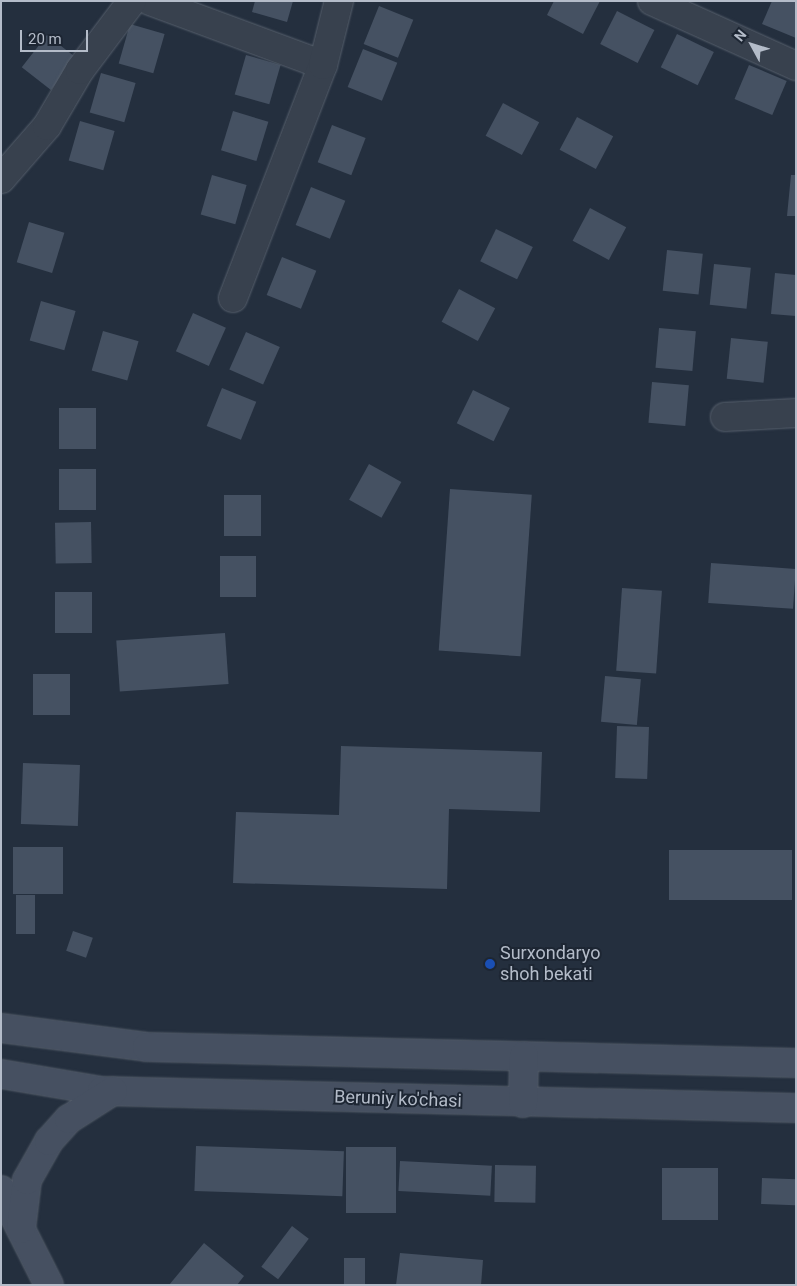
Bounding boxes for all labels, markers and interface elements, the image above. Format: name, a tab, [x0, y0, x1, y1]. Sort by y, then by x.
scale bar	[22, 20, 90, 52]
north arrow	[727, 20, 777, 70]
text: N	[731, 27, 750, 44]
text: 20 m	[28, 30, 62, 48]
place label: Surxondaryo shoh bekati	[500, 943, 601, 986]
marker: Surxondaryo shoh bekati	[484, 958, 496, 970]
street label: Beruniy ko'chasi	[334, 1086, 462, 1112]

